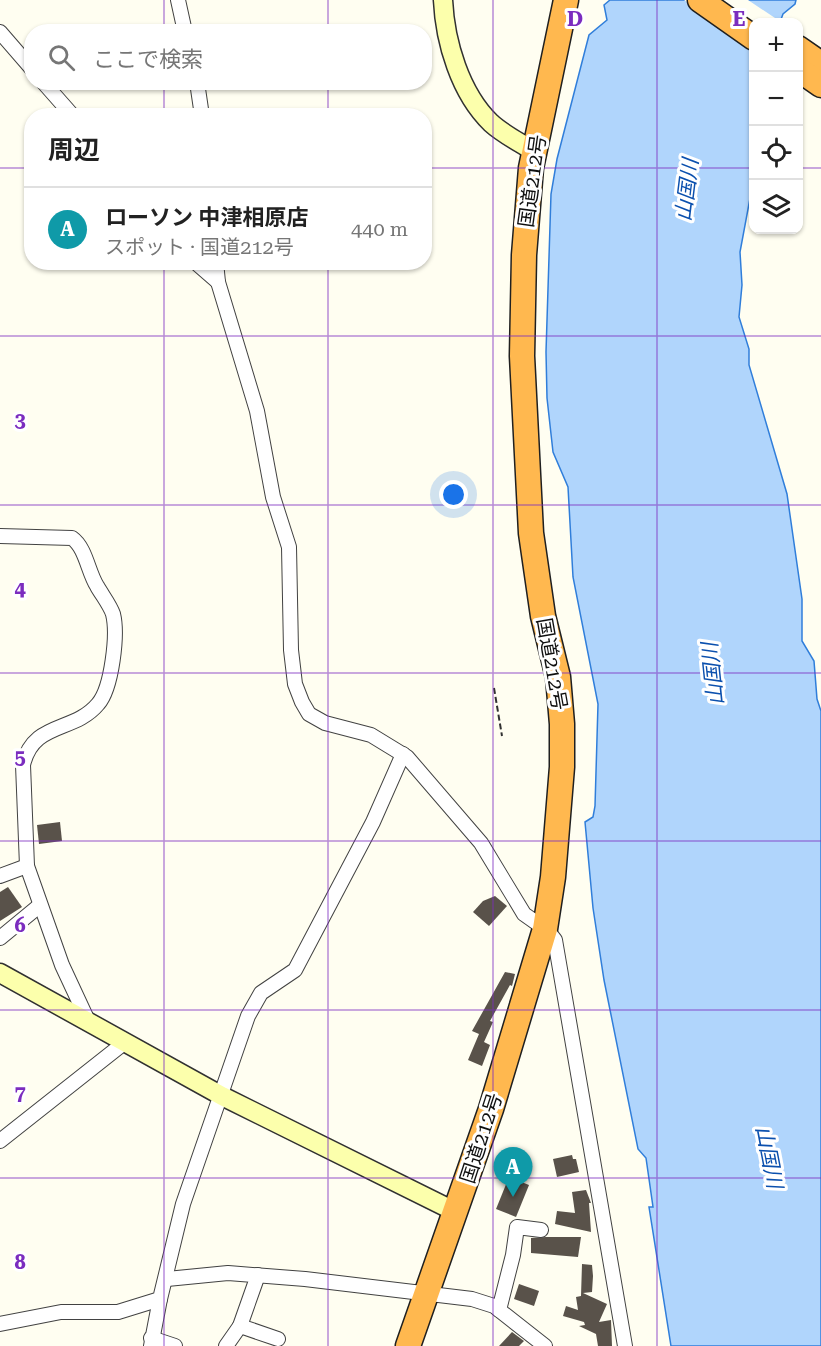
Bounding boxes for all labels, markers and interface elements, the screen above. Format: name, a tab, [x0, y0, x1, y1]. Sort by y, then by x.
text: D	[567, 7, 583, 31]
text: E	[733, 7, 746, 31]
map controls	[749, 18, 803, 234]
button: +	[749, 18, 803, 72]
search box	[24, 24, 432, 90]
icon: search	[45, 41, 78, 74]
text: ここで検索	[93, 47, 203, 72]
button: −	[749, 72, 803, 126]
button: locate	[749, 126, 803, 180]
street label: 国道212号	[514, 133, 550, 229]
text: 周辺	[48, 135, 100, 165]
water label: 山国川	[671, 155, 703, 223]
button: layers	[749, 180, 803, 234]
text: ローソン 中津相原店	[105, 205, 309, 230]
text: A	[60, 217, 75, 241]
text: 440 m	[351, 217, 408, 241]
text: スポット · 国道212号	[105, 235, 294, 259]
text: 3	[14, 408, 26, 432]
your location	[439, 480, 468, 509]
text: 4	[14, 577, 26, 601]
street label: 国道212号	[532, 616, 572, 712]
water label: 山国川	[698, 639, 728, 707]
text: 5	[14, 745, 26, 769]
text: 6	[14, 913, 26, 937]
text: 7	[14, 1081, 26, 1105]
street label: 国道212号	[455, 1090, 507, 1186]
water label: 山国川	[751, 1124, 787, 1192]
pin: A	[494, 1148, 532, 1197]
text: 8	[14, 1250, 26, 1274]

